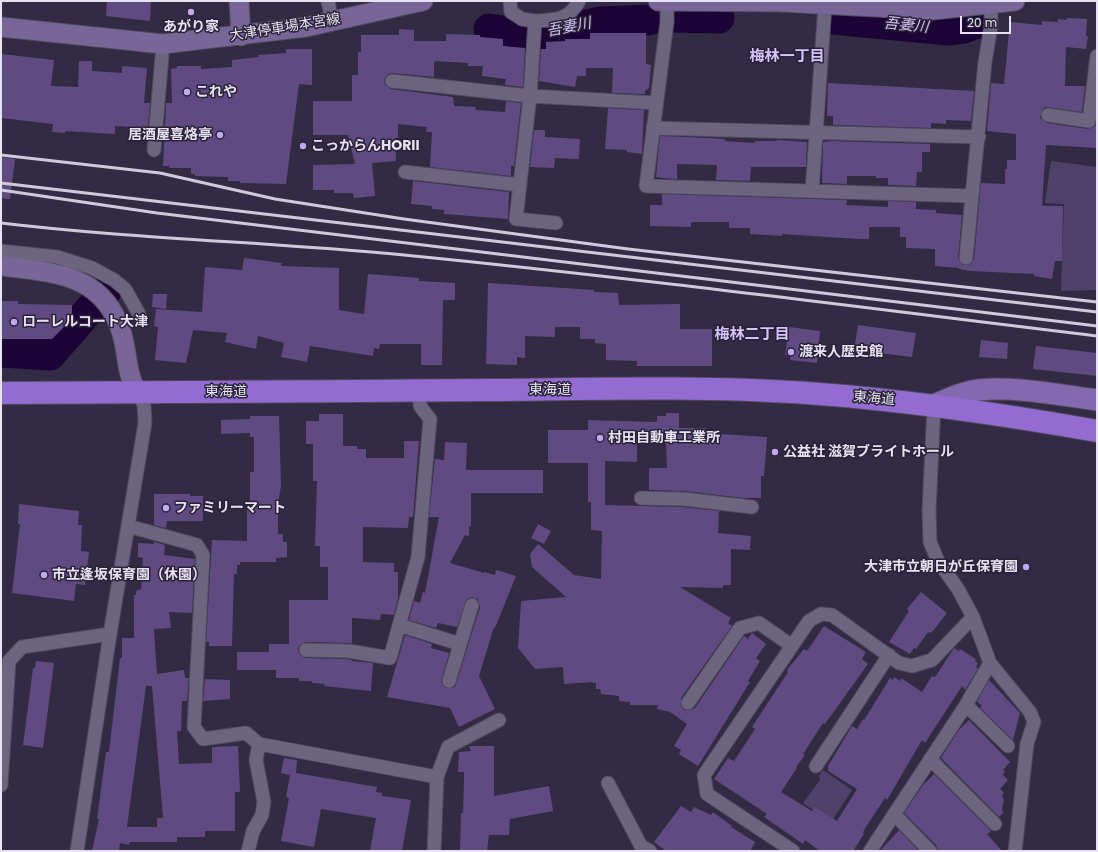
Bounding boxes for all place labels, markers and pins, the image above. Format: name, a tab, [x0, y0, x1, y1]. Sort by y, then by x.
marker: あがり家	[186, 7, 196, 17]
place label: あがり家	[163, 19, 219, 35]
place label: これや	[195, 84, 237, 100]
marker: これや	[182, 87, 192, 97]
place label: 居酒屋喜烙亭	[128, 127, 212, 143]
marker: 居酒屋喜烙亭	[215, 130, 225, 140]
place label: こっからんHORII	[311, 138, 420, 154]
marker: こっからんHORII	[298, 141, 308, 151]
place label: ローレルコート大津	[22, 314, 148, 330]
marker: ローレルコート大津	[9, 317, 19, 327]
place label: 渡来人歴史館	[799, 344, 883, 360]
marker: 渡来人歴史館	[786, 347, 796, 357]
place label: 村田自動車工業所	[608, 430, 720, 446]
marker: 村田自動車工業所	[595, 433, 605, 443]
place label: 公益社 滋賀ブライトホール	[783, 444, 954, 460]
marker: 公益社 滋賀ブライトホール	[770, 447, 780, 457]
place label: ファミリーマート	[174, 500, 286, 516]
marker: ファミリーマート	[161, 503, 171, 513]
place label: 大津市立朝日が丘保育園	[864, 559, 1018, 575]
marker: 大津市立朝日が丘保育園	[1021, 562, 1031, 572]
place label: 市立逢坂保育園（休園）	[52, 567, 206, 583]
marker: 市立逢坂保育園（休園）	[39, 570, 49, 580]

